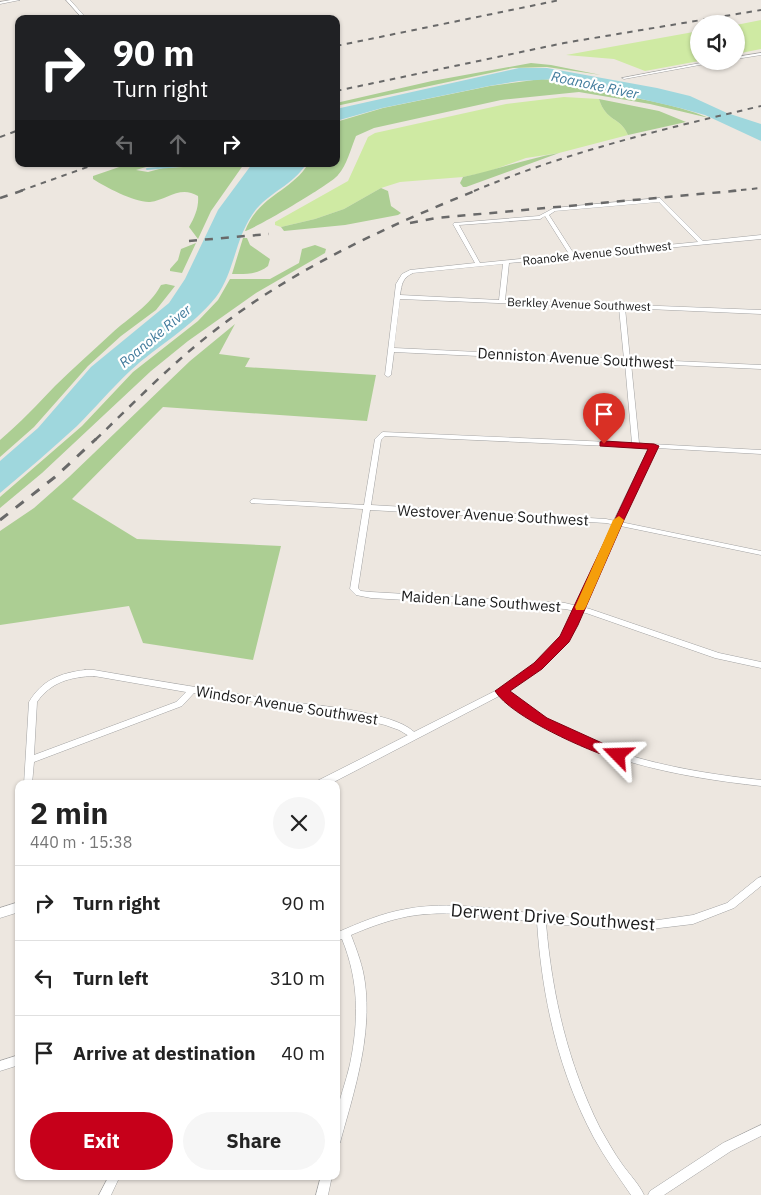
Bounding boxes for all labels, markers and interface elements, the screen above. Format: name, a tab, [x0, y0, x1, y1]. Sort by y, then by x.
map controls	[690, 15, 745, 70]
button: sound	[690, 15, 745, 70]
text: 90 m	[113, 30, 195, 76]
icon: right	[30, 35, 95, 100]
water label: Roanoke River	[550, 67, 641, 103]
text: Turn right	[113, 74, 208, 103]
icon: left	[111, 130, 139, 158]
icon: ahead	[164, 130, 192, 158]
icon: right	[217, 130, 245, 158]
street label: Roanoke Avenue Southwest	[522, 238, 672, 268]
street label: Berkley Avenue Southwest	[507, 294, 651, 314]
water label: Roanoke River	[115, 300, 195, 371]
street label: Denniston Avenue Southwest	[477, 343, 675, 373]
pin	[583, 393, 625, 444]
icon: arrive	[590, 400, 618, 428]
street label: Westover Avenue Southwest	[397, 500, 589, 530]
street label: Maiden Lane Southwest	[400, 586, 562, 616]
street label: Windsor Avenue Southwest	[195, 681, 379, 729]
position arrow	[591, 728, 643, 780]
text: 2 min	[30, 793, 108, 832]
button: close	[273, 797, 325, 849]
text: 440 m · 15:38	[30, 832, 132, 852]
icon: right	[30, 889, 58, 917]
text: Turn right	[73, 891, 160, 915]
text: 90 m	[281, 891, 325, 915]
street label: Derwent Drive Southwest	[450, 898, 656, 936]
icon: left	[30, 964, 58, 992]
text: Turn left	[73, 966, 149, 990]
text: 310 m	[270, 966, 325, 990]
icon: arrive	[30, 1039, 58, 1067]
text: Arrive at destination	[73, 1041, 256, 1065]
text: 40 m	[281, 1041, 325, 1065]
button: Exit	[30, 1112, 173, 1170]
button: Share	[183, 1112, 325, 1170]

